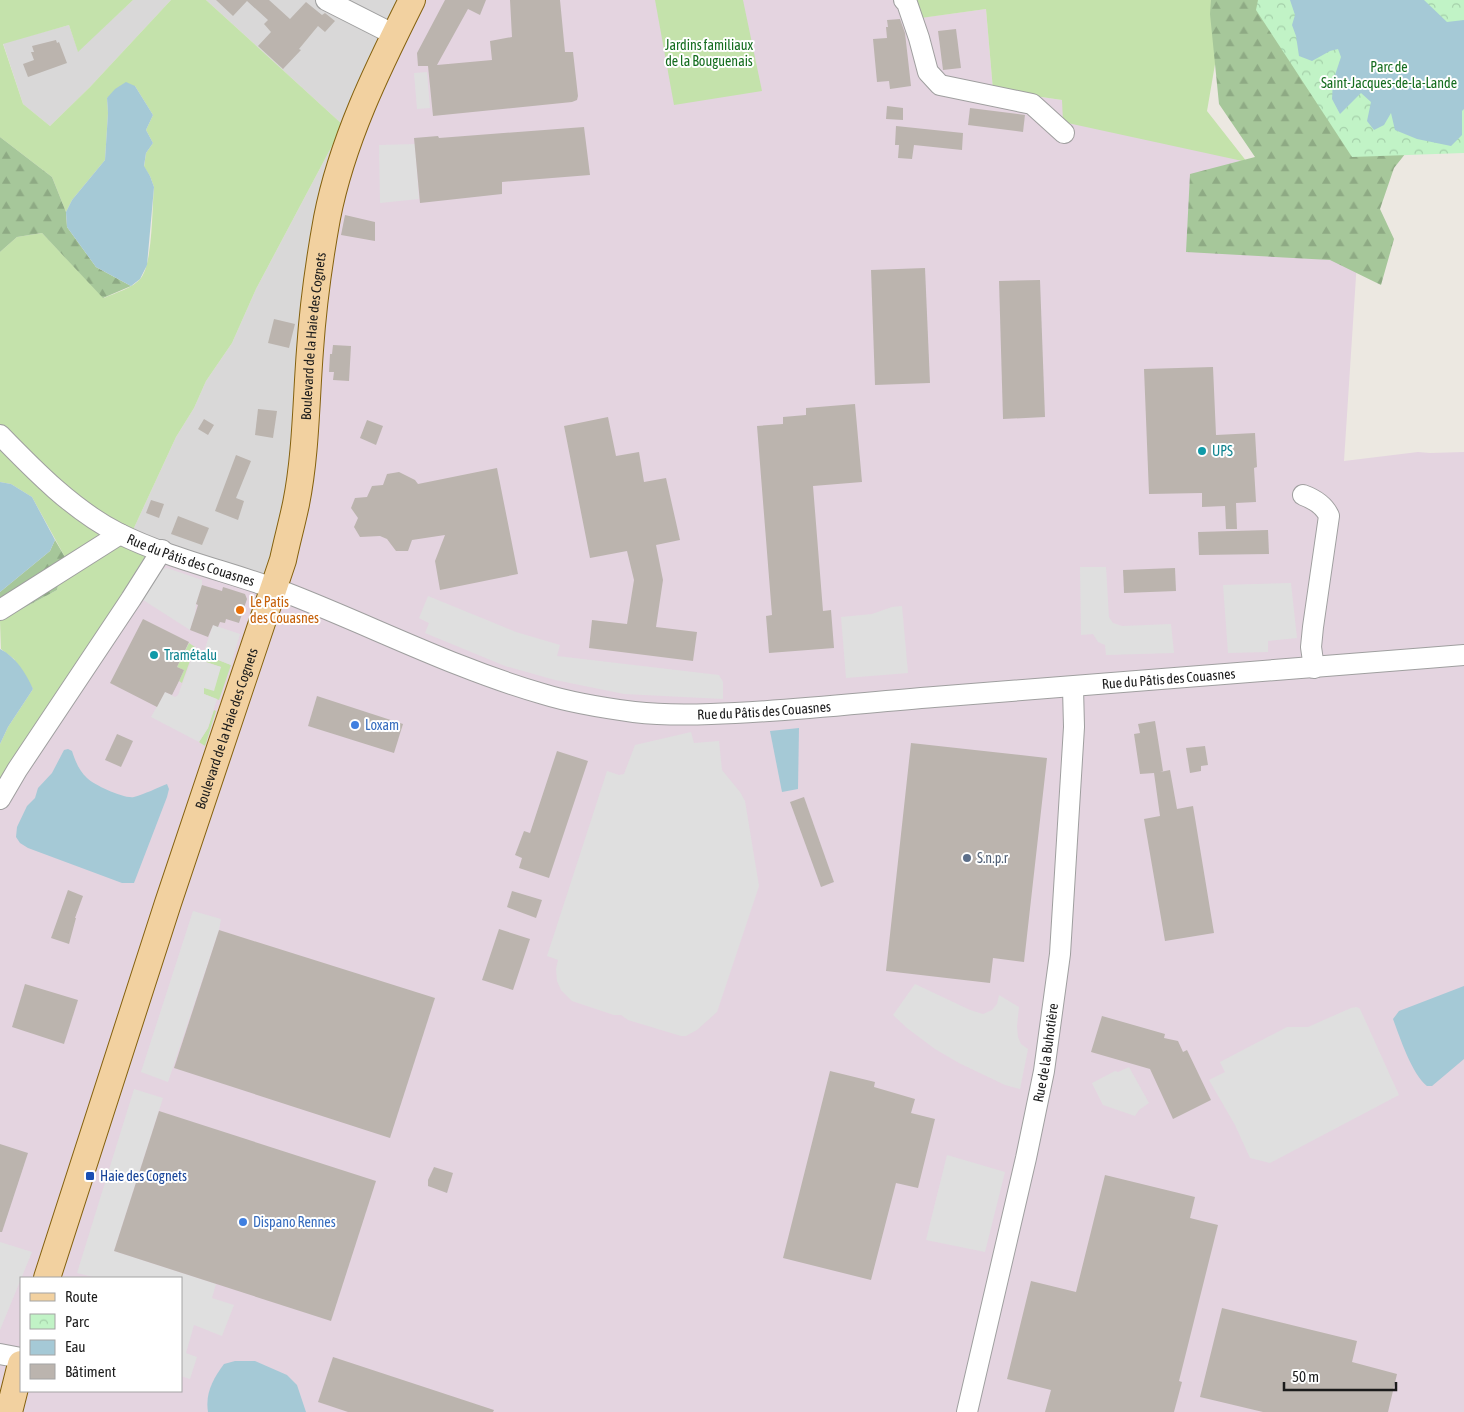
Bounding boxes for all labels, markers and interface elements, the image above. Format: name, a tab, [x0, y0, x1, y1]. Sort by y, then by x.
park label: Jardins familiaux de la Bouguenais	[665, 37, 753, 69]
park label: Parc de Saint-Jacques-de-la-Lande	[1321, 59, 1457, 91]
street label: Boulevard de la Haie des Cognets	[298, 251, 329, 421]
place label: UPS	[1212, 443, 1233, 459]
marker: UPS	[1196, 445, 1208, 457]
street label: Rue du Pâtis des Couasnes	[125, 530, 257, 589]
place label: Le Patis des Couasnes	[250, 594, 319, 626]
marker: Le Patis des Couasnes	[234, 604, 246, 616]
street label: Boulevard de la Haie des Cognets	[192, 646, 261, 811]
place label: Tramétalu	[164, 647, 217, 663]
marker: Tramétalu	[148, 649, 160, 661]
street label: Rue du Pâtis des Couasnes	[1101, 665, 1236, 692]
street label: Rue du Pâtis des Couasnes	[697, 698, 831, 722]
place label: Loxam	[365, 717, 399, 733]
marker: Loxam	[349, 719, 361, 731]
place label: S.n.p.r	[977, 850, 1009, 866]
marker: S.n.p.r	[961, 852, 973, 864]
street label: Rue de la Buhotière	[1030, 1002, 1061, 1104]
place label: Haie des Cognets	[100, 1168, 187, 1184]
marker: Haie des Cognets	[84, 1170, 96, 1182]
place label: Dispano Rennes	[253, 1214, 336, 1230]
marker: Dispano Rennes	[237, 1216, 249, 1228]
legend	[20, 1277, 182, 1392]
text: Route	[65, 1288, 98, 1305]
text: Parc	[65, 1313, 89, 1330]
text: Eau	[65, 1338, 86, 1355]
scale bar	[1284, 1360, 1396, 1392]
text: Bâtiment	[65, 1363, 116, 1380]
text: 50 m	[1292, 1368, 1319, 1385]

